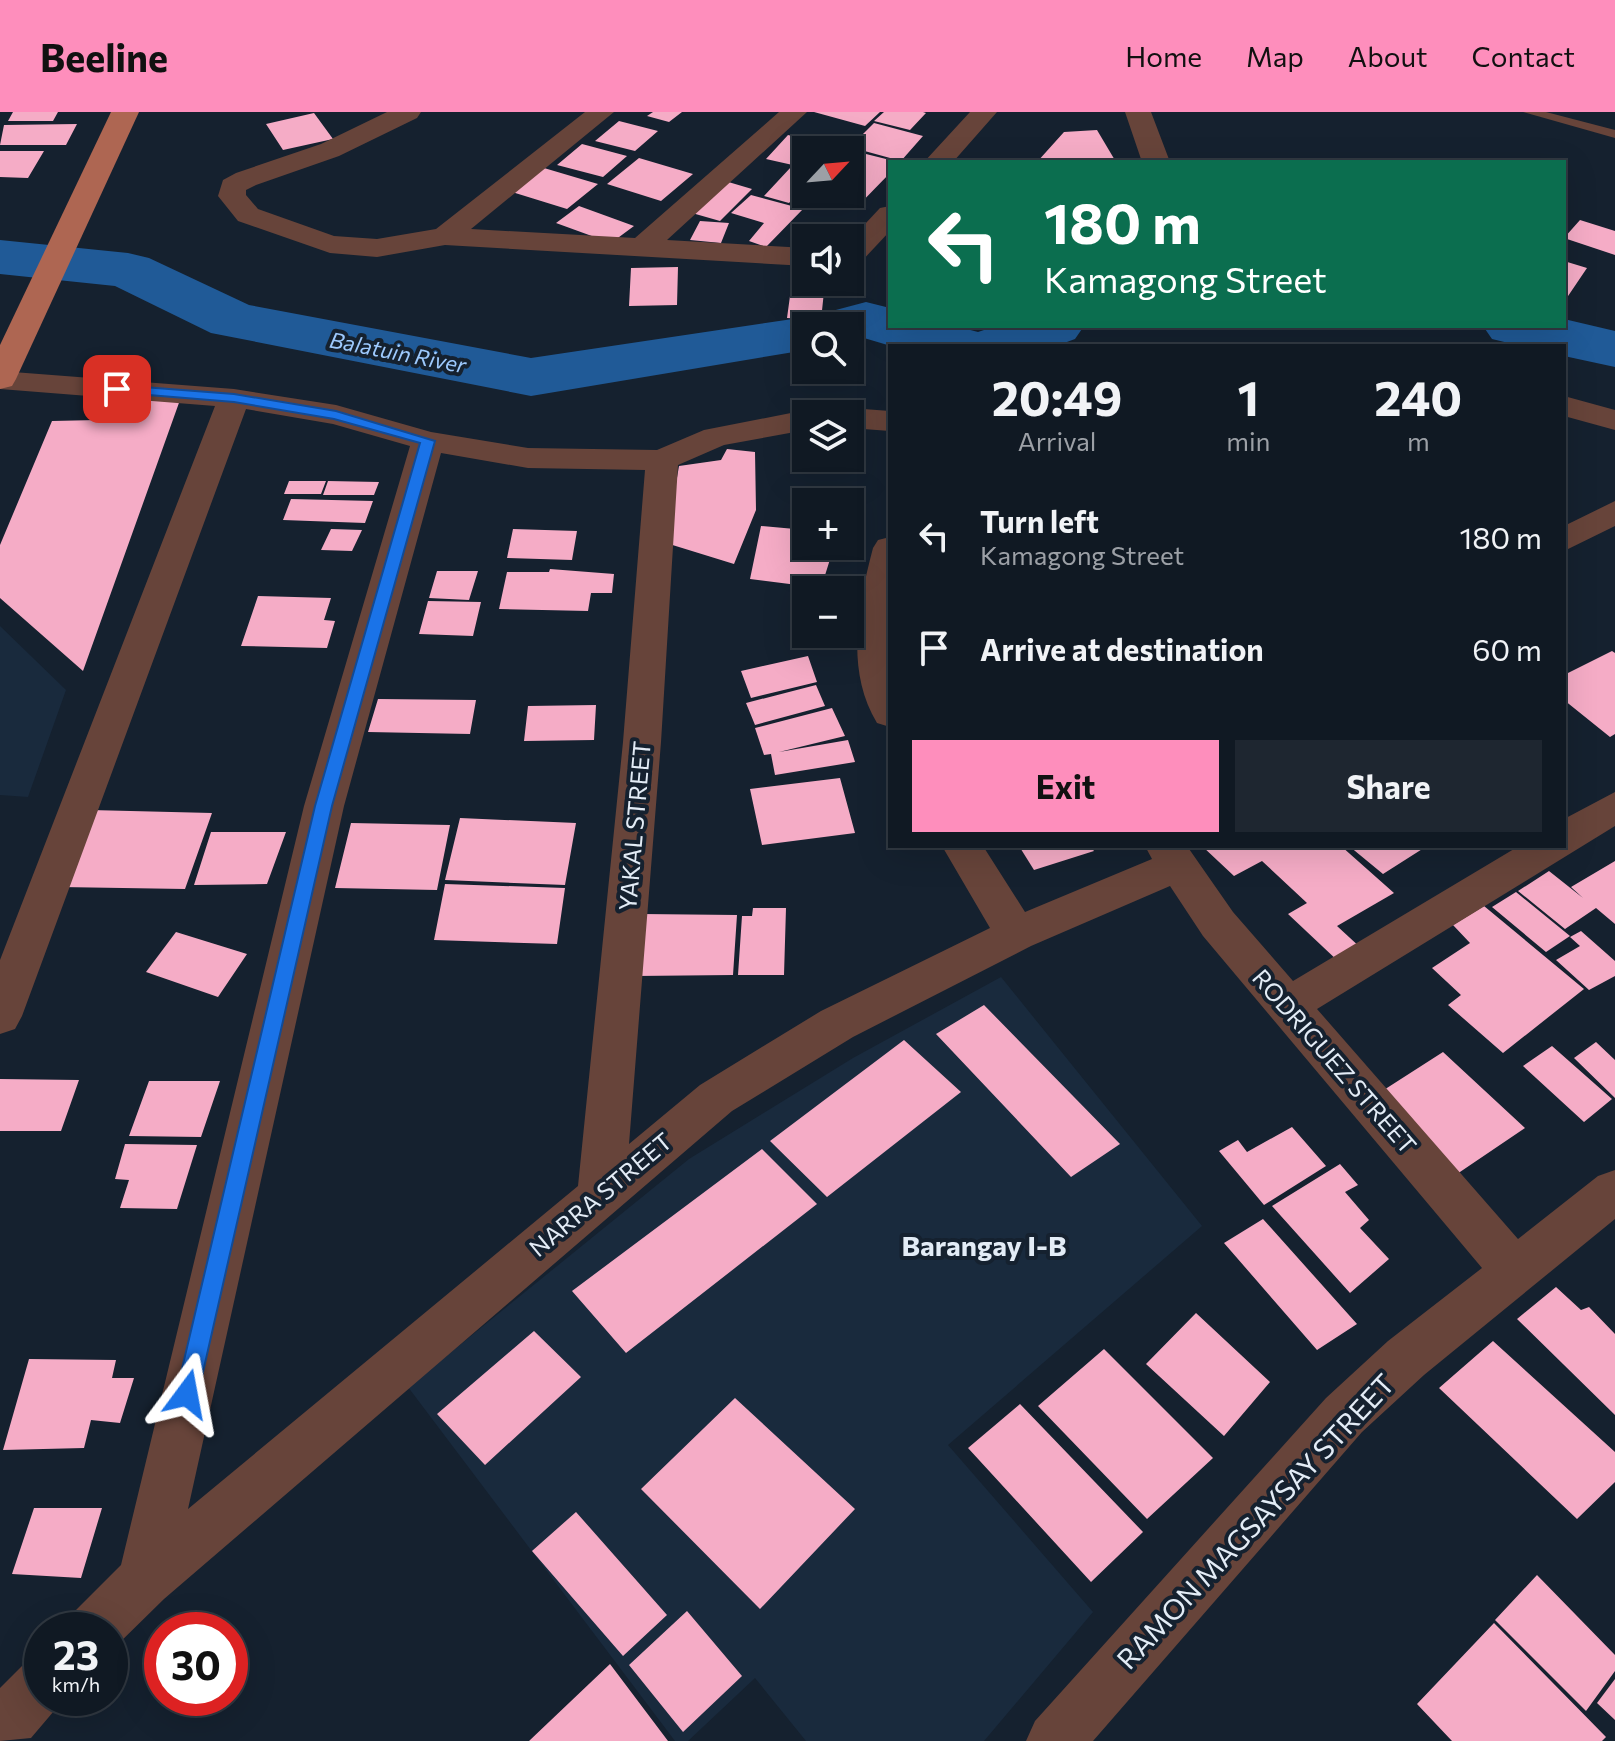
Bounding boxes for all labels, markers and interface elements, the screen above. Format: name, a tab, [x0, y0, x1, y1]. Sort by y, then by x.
text: Beeline	[40, 33, 168, 80]
text: Home	[1125, 39, 1202, 73]
text: Map	[1246, 39, 1304, 73]
text: About	[1348, 39, 1428, 73]
text: Contact	[1472, 39, 1575, 73]
north arrow	[792, 136, 864, 208]
map controls	[792, 136, 864, 648]
text: 180 m	[1044, 187, 1201, 256]
icon: left	[912, 192, 1016, 296]
button: sound	[792, 224, 864, 296]
text: Kamagong Street	[1044, 256, 1327, 300]
button: search	[792, 312, 864, 384]
water label: Balatuin River	[327, 326, 470, 379]
pin	[83, 355, 151, 423]
icon: arrive	[95, 367, 139, 411]
text: 20:49	[992, 367, 1122, 426]
text: 1	[1237, 367, 1259, 426]
text: 240	[1374, 367, 1462, 426]
button: layers	[792, 400, 864, 472]
text: Arrival	[1018, 425, 1096, 456]
text: min	[1226, 425, 1270, 456]
text: m	[1407, 425, 1430, 456]
button: +	[792, 488, 864, 560]
text: Turn left	[980, 502, 1099, 539]
icon: left	[912, 514, 956, 558]
text: 180 m	[1459, 518, 1542, 555]
text: Kamagong Street	[980, 539, 1184, 570]
button: −	[792, 576, 864, 648]
icon: arrive	[912, 626, 956, 670]
text: Arrive at destination	[980, 630, 1264, 667]
text: 60 m	[1472, 630, 1542, 667]
street label: YAKAL STREET	[612, 740, 656, 912]
button: Exit	[912, 740, 1219, 832]
button: Share	[1235, 740, 1542, 832]
street label: RODRIGUEZ STREET	[1247, 963, 1423, 1159]
street label: NARRA STREET	[523, 1126, 677, 1262]
district label: Barangay I-B	[901, 1228, 1067, 1262]
position arrow	[145, 1352, 229, 1436]
street label: RAMON MAGSAYSAY STREET	[1109, 1366, 1401, 1676]
speed limit sign: 30	[144, 1612, 248, 1716]
text: 23	[53, 1629, 99, 1678]
text: km/h	[52, 1672, 100, 1696]

